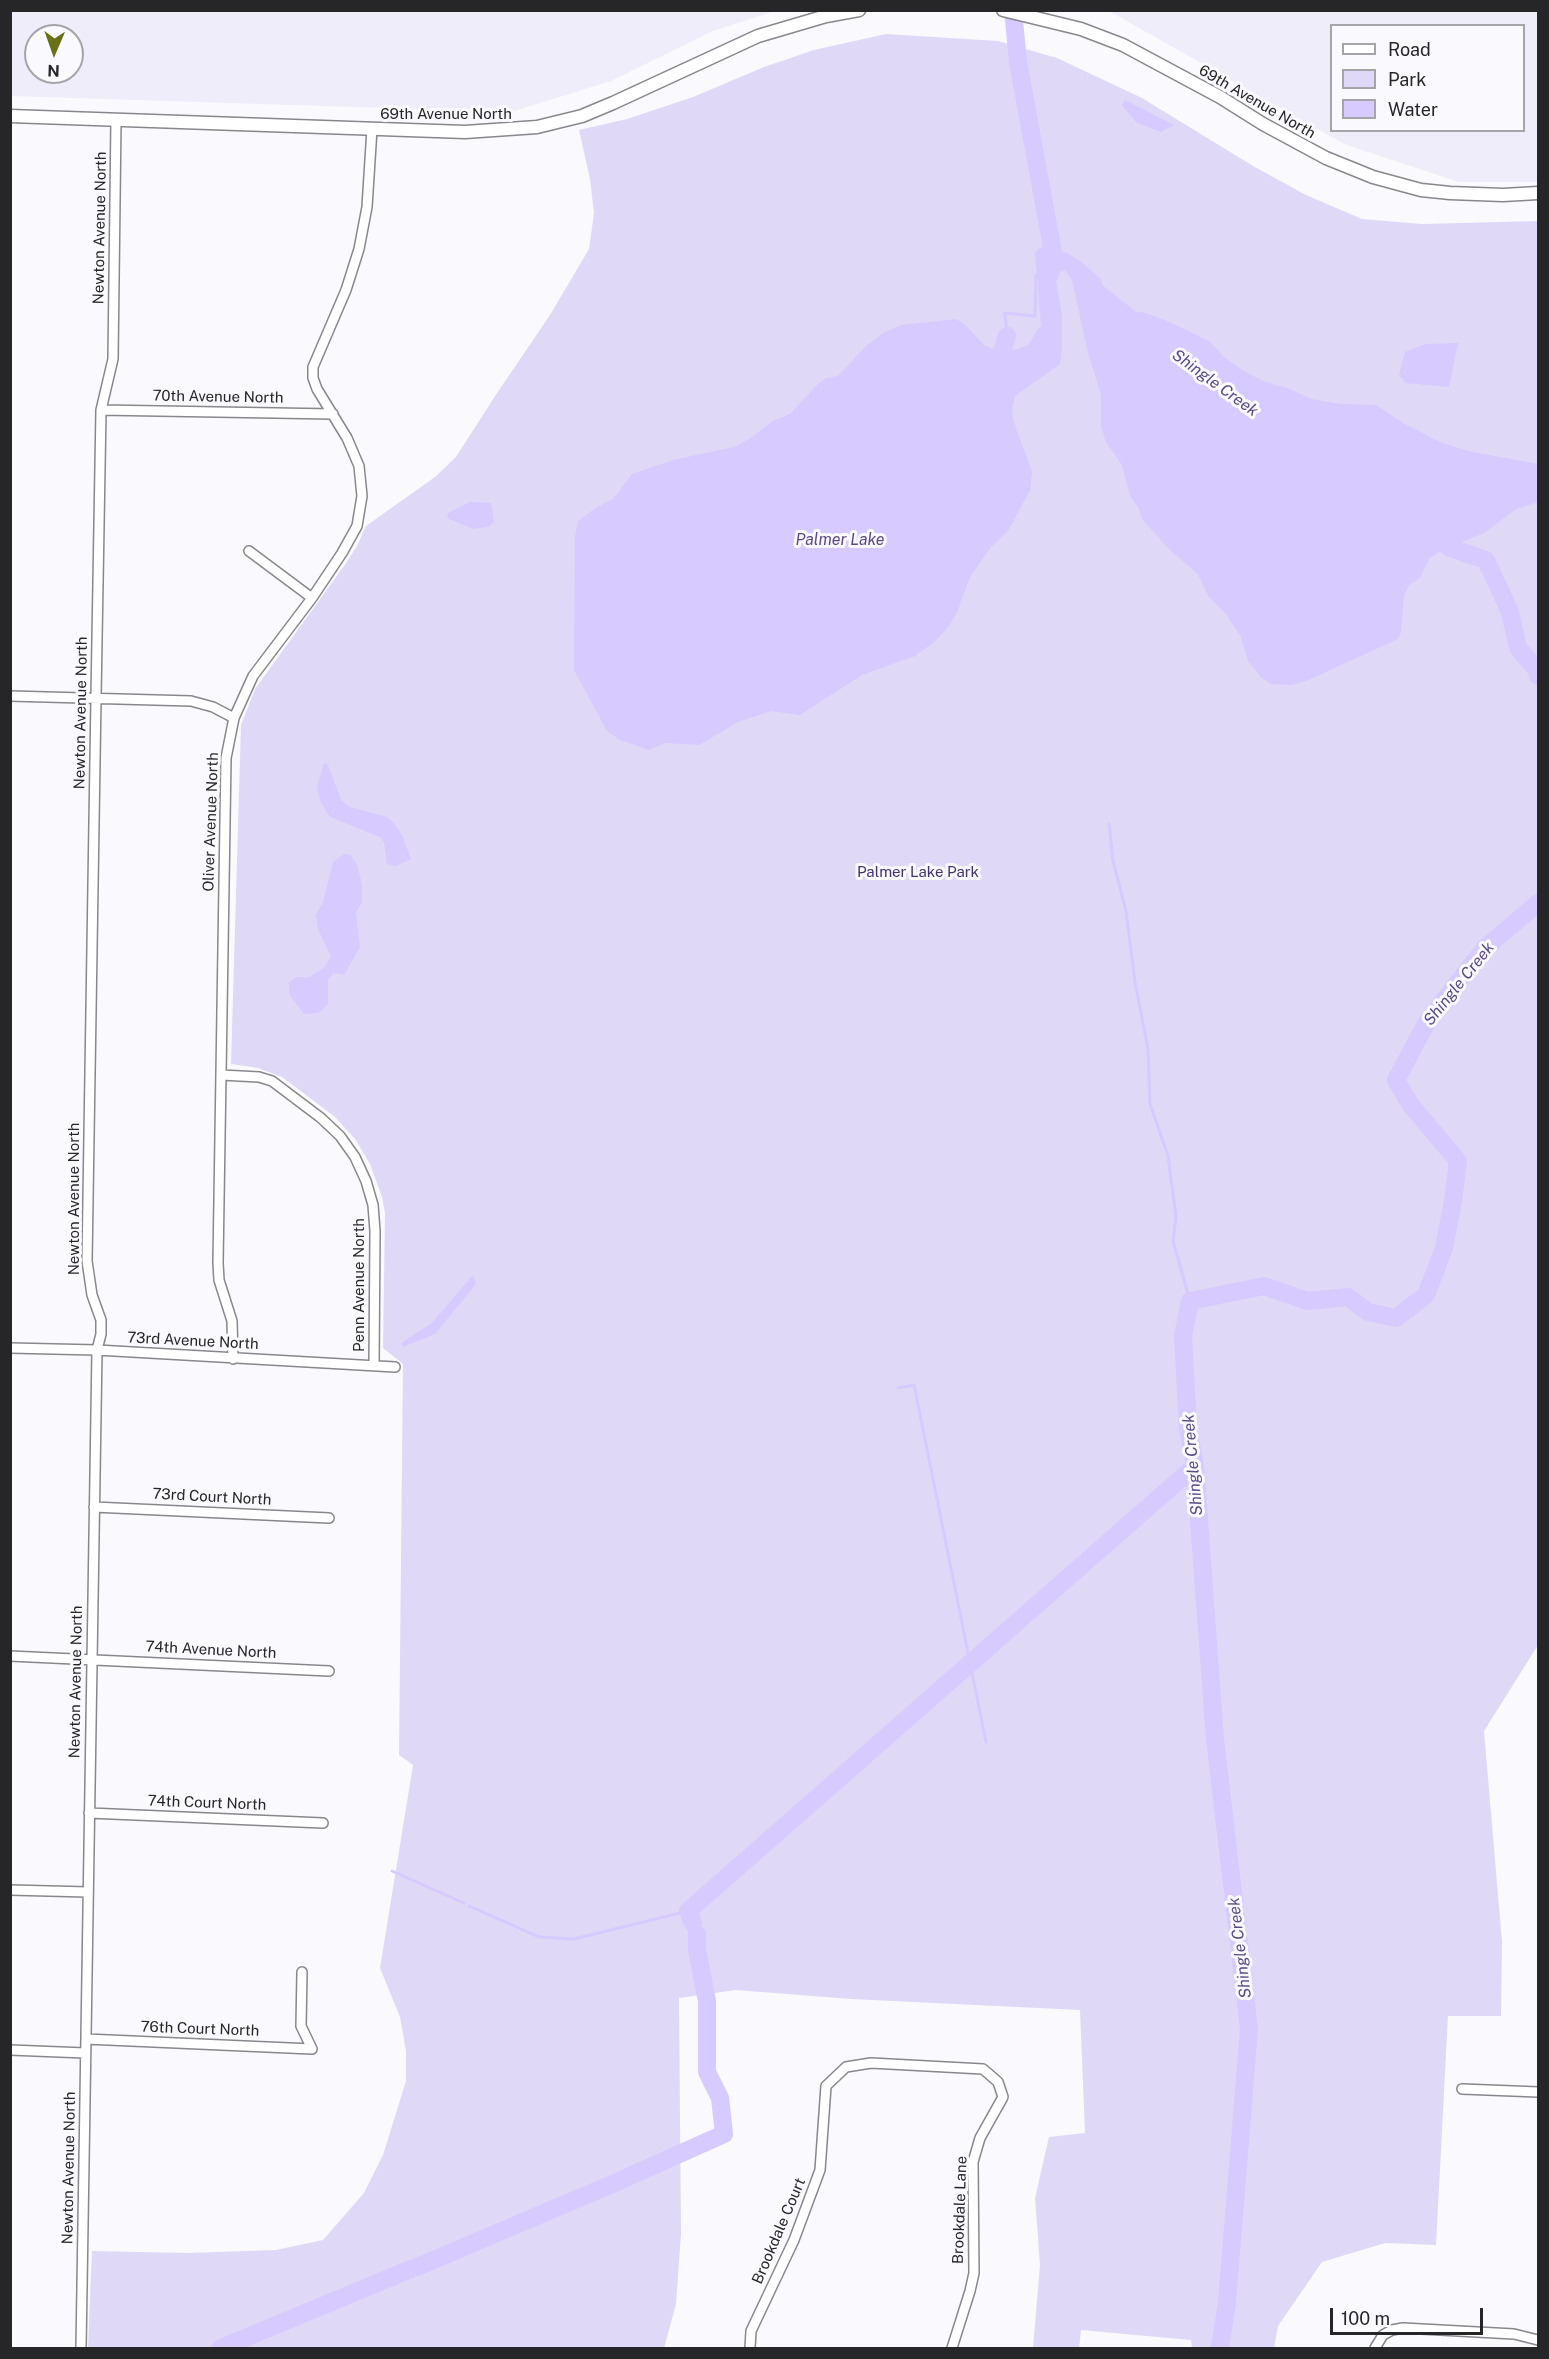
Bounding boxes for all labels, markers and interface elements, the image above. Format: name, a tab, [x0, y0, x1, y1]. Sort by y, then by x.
north arrow	[24, 24, 84, 84]
legend	[1330, 24, 1525, 132]
text: Road	[1388, 39, 1431, 60]
text: N	[47, 61, 60, 80]
street label: 69th Avenue North	[1195, 61, 1319, 143]
text: Park	[1388, 69, 1426, 90]
text: Water	[1388, 99, 1438, 120]
street label: 69th Avenue North	[380, 105, 512, 123]
street label: Newton Avenue North	[90, 151, 110, 305]
water label: Shingle Creek	[1168, 345, 1262, 421]
street label: 70th Avenue North	[152, 387, 284, 407]
water label: Palmer Lake	[796, 530, 884, 550]
street label: Newton Avenue North	[71, 636, 91, 790]
street label: Oliver Avenue North	[200, 752, 222, 892]
park label: Palmer Lake Park	[857, 863, 979, 881]
water label: Shingle Creek	[1420, 938, 1498, 1030]
street label: Newton Avenue North	[65, 1123, 83, 1275]
street label: Penn Avenue North	[350, 1218, 368, 1352]
street label: 73rd Avenue North	[127, 1329, 259, 1353]
water label: Shingle Creek	[1179, 1414, 1207, 1516]
street label: 73rd Court North	[152, 1485, 272, 1509]
street label: Newton Avenue North	[66, 1605, 86, 1759]
street label: 74th Avenue North	[145, 1638, 277, 1662]
street label: 74th Court North	[147, 1792, 267, 1814]
water label: Shingle Creek	[1224, 1896, 1256, 2000]
street label: 76th Court North	[140, 2018, 260, 2040]
street label: Newton Avenue North	[59, 2091, 79, 2245]
street label: Brookdale Lane	[949, 2156, 971, 2264]
street label: Brookdale Court	[749, 2175, 809, 2287]
scale bar	[1333, 2296, 1486, 2334]
text: 100 m	[1341, 2308, 1390, 2329]

